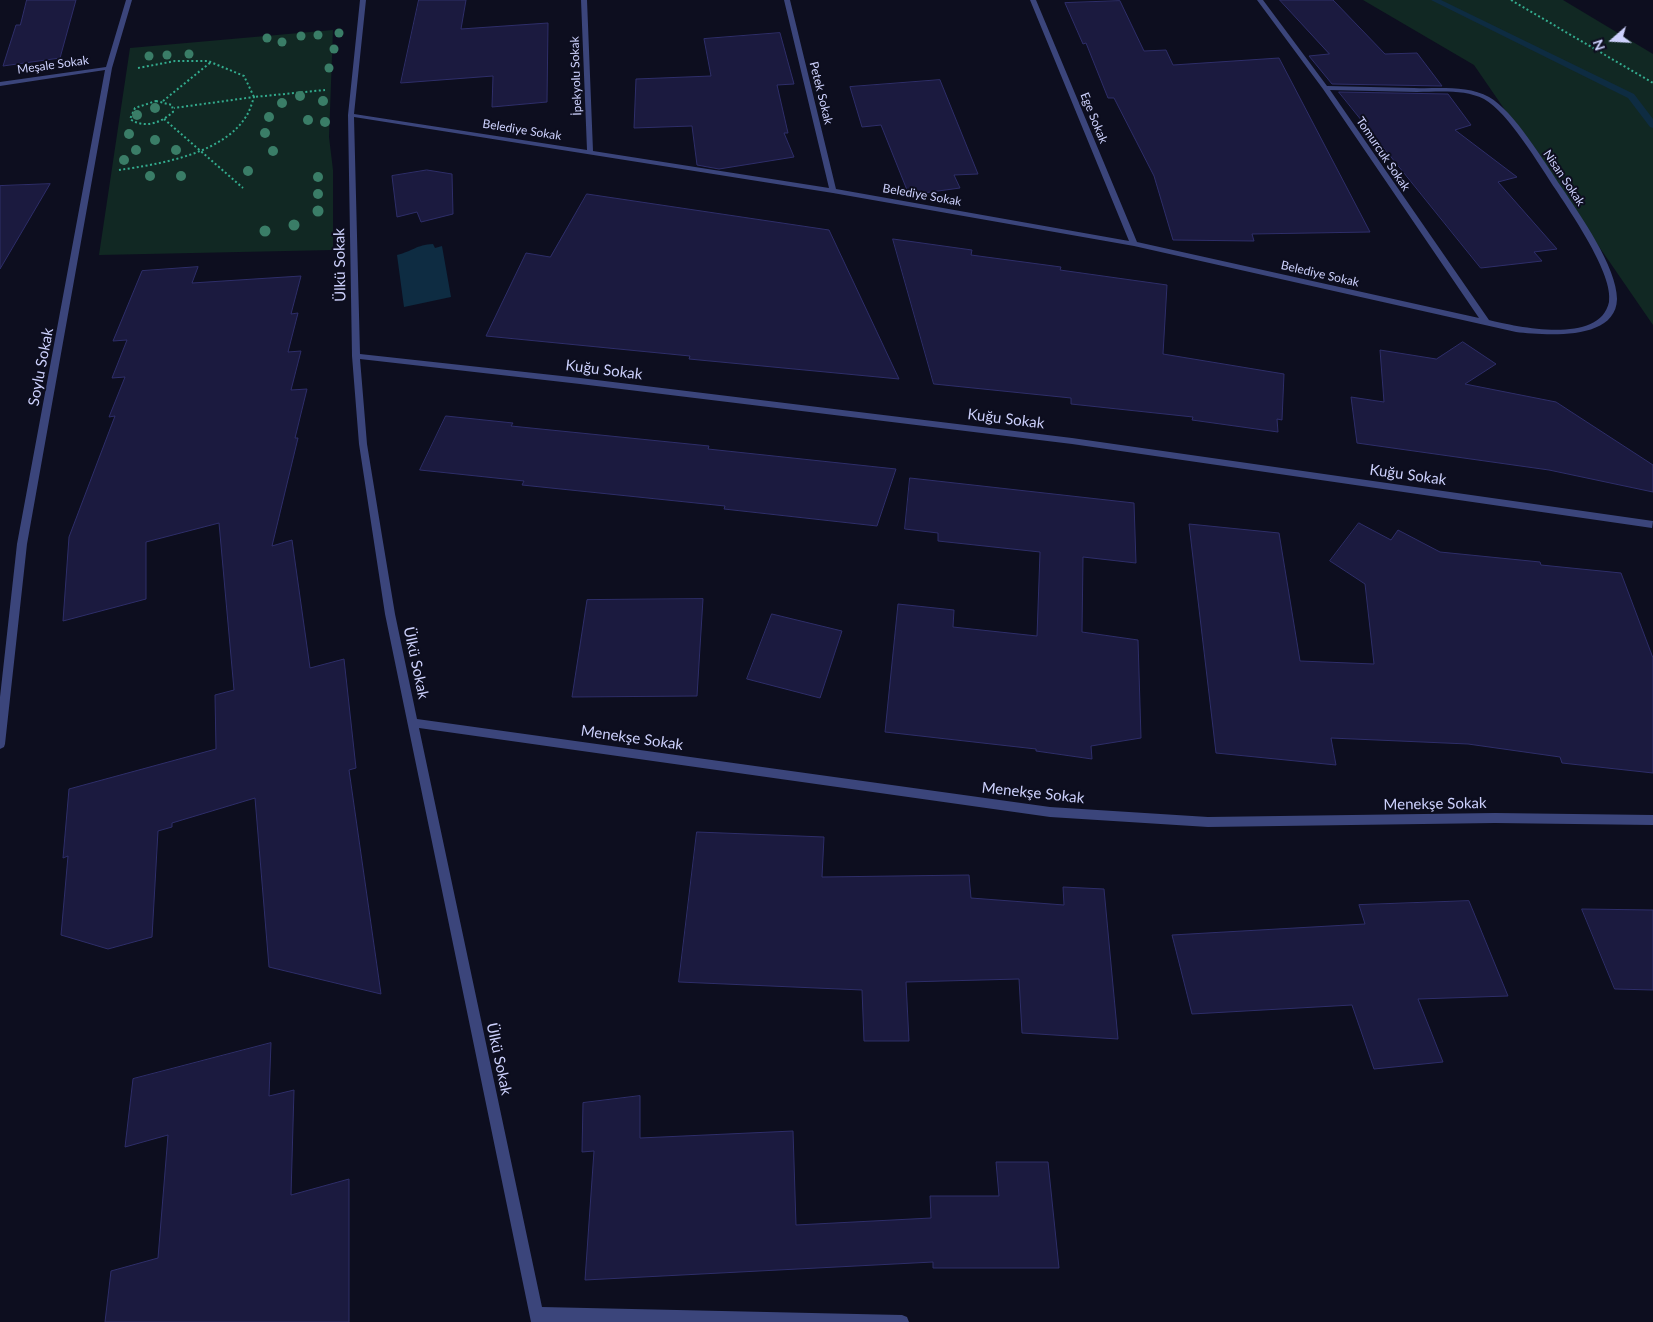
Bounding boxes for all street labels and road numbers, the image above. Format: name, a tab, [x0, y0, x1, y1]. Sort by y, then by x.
street label: İpekyolu Sokak	[567, 36, 585, 116]
street label: Meşale Sokak	[16, 53, 90, 77]
street label: Petek Sokak	[806, 60, 836, 126]
street label: Ege Sokak	[1077, 90, 1111, 146]
street label: Tomurcuk Sokak	[1353, 114, 1413, 194]
street label: Belediye Sokak	[482, 117, 562, 143]
street label: Nisan Sokak	[1540, 147, 1588, 209]
street label: Belediye Sokak	[882, 181, 962, 209]
street label: Ülkü Sokak	[330, 228, 350, 302]
street label: Belediye Sokak	[1280, 258, 1360, 290]
street label: Soylu Sokak	[25, 326, 57, 408]
street label: Kuğu Sokak	[565, 356, 643, 384]
street label: Kuğu Sokak	[967, 405, 1045, 433]
street label: Kuğu Sokak	[1369, 461, 1447, 489]
street label: Ülkü Sokak	[400, 625, 432, 701]
street label: Menekşe Sokak	[580, 722, 684, 754]
street label: Menekşe Sokak	[981, 779, 1085, 807]
street label: Menekşe Sokak	[1383, 794, 1487, 814]
street label: Ülkü Sokak	[483, 1021, 515, 1097]

